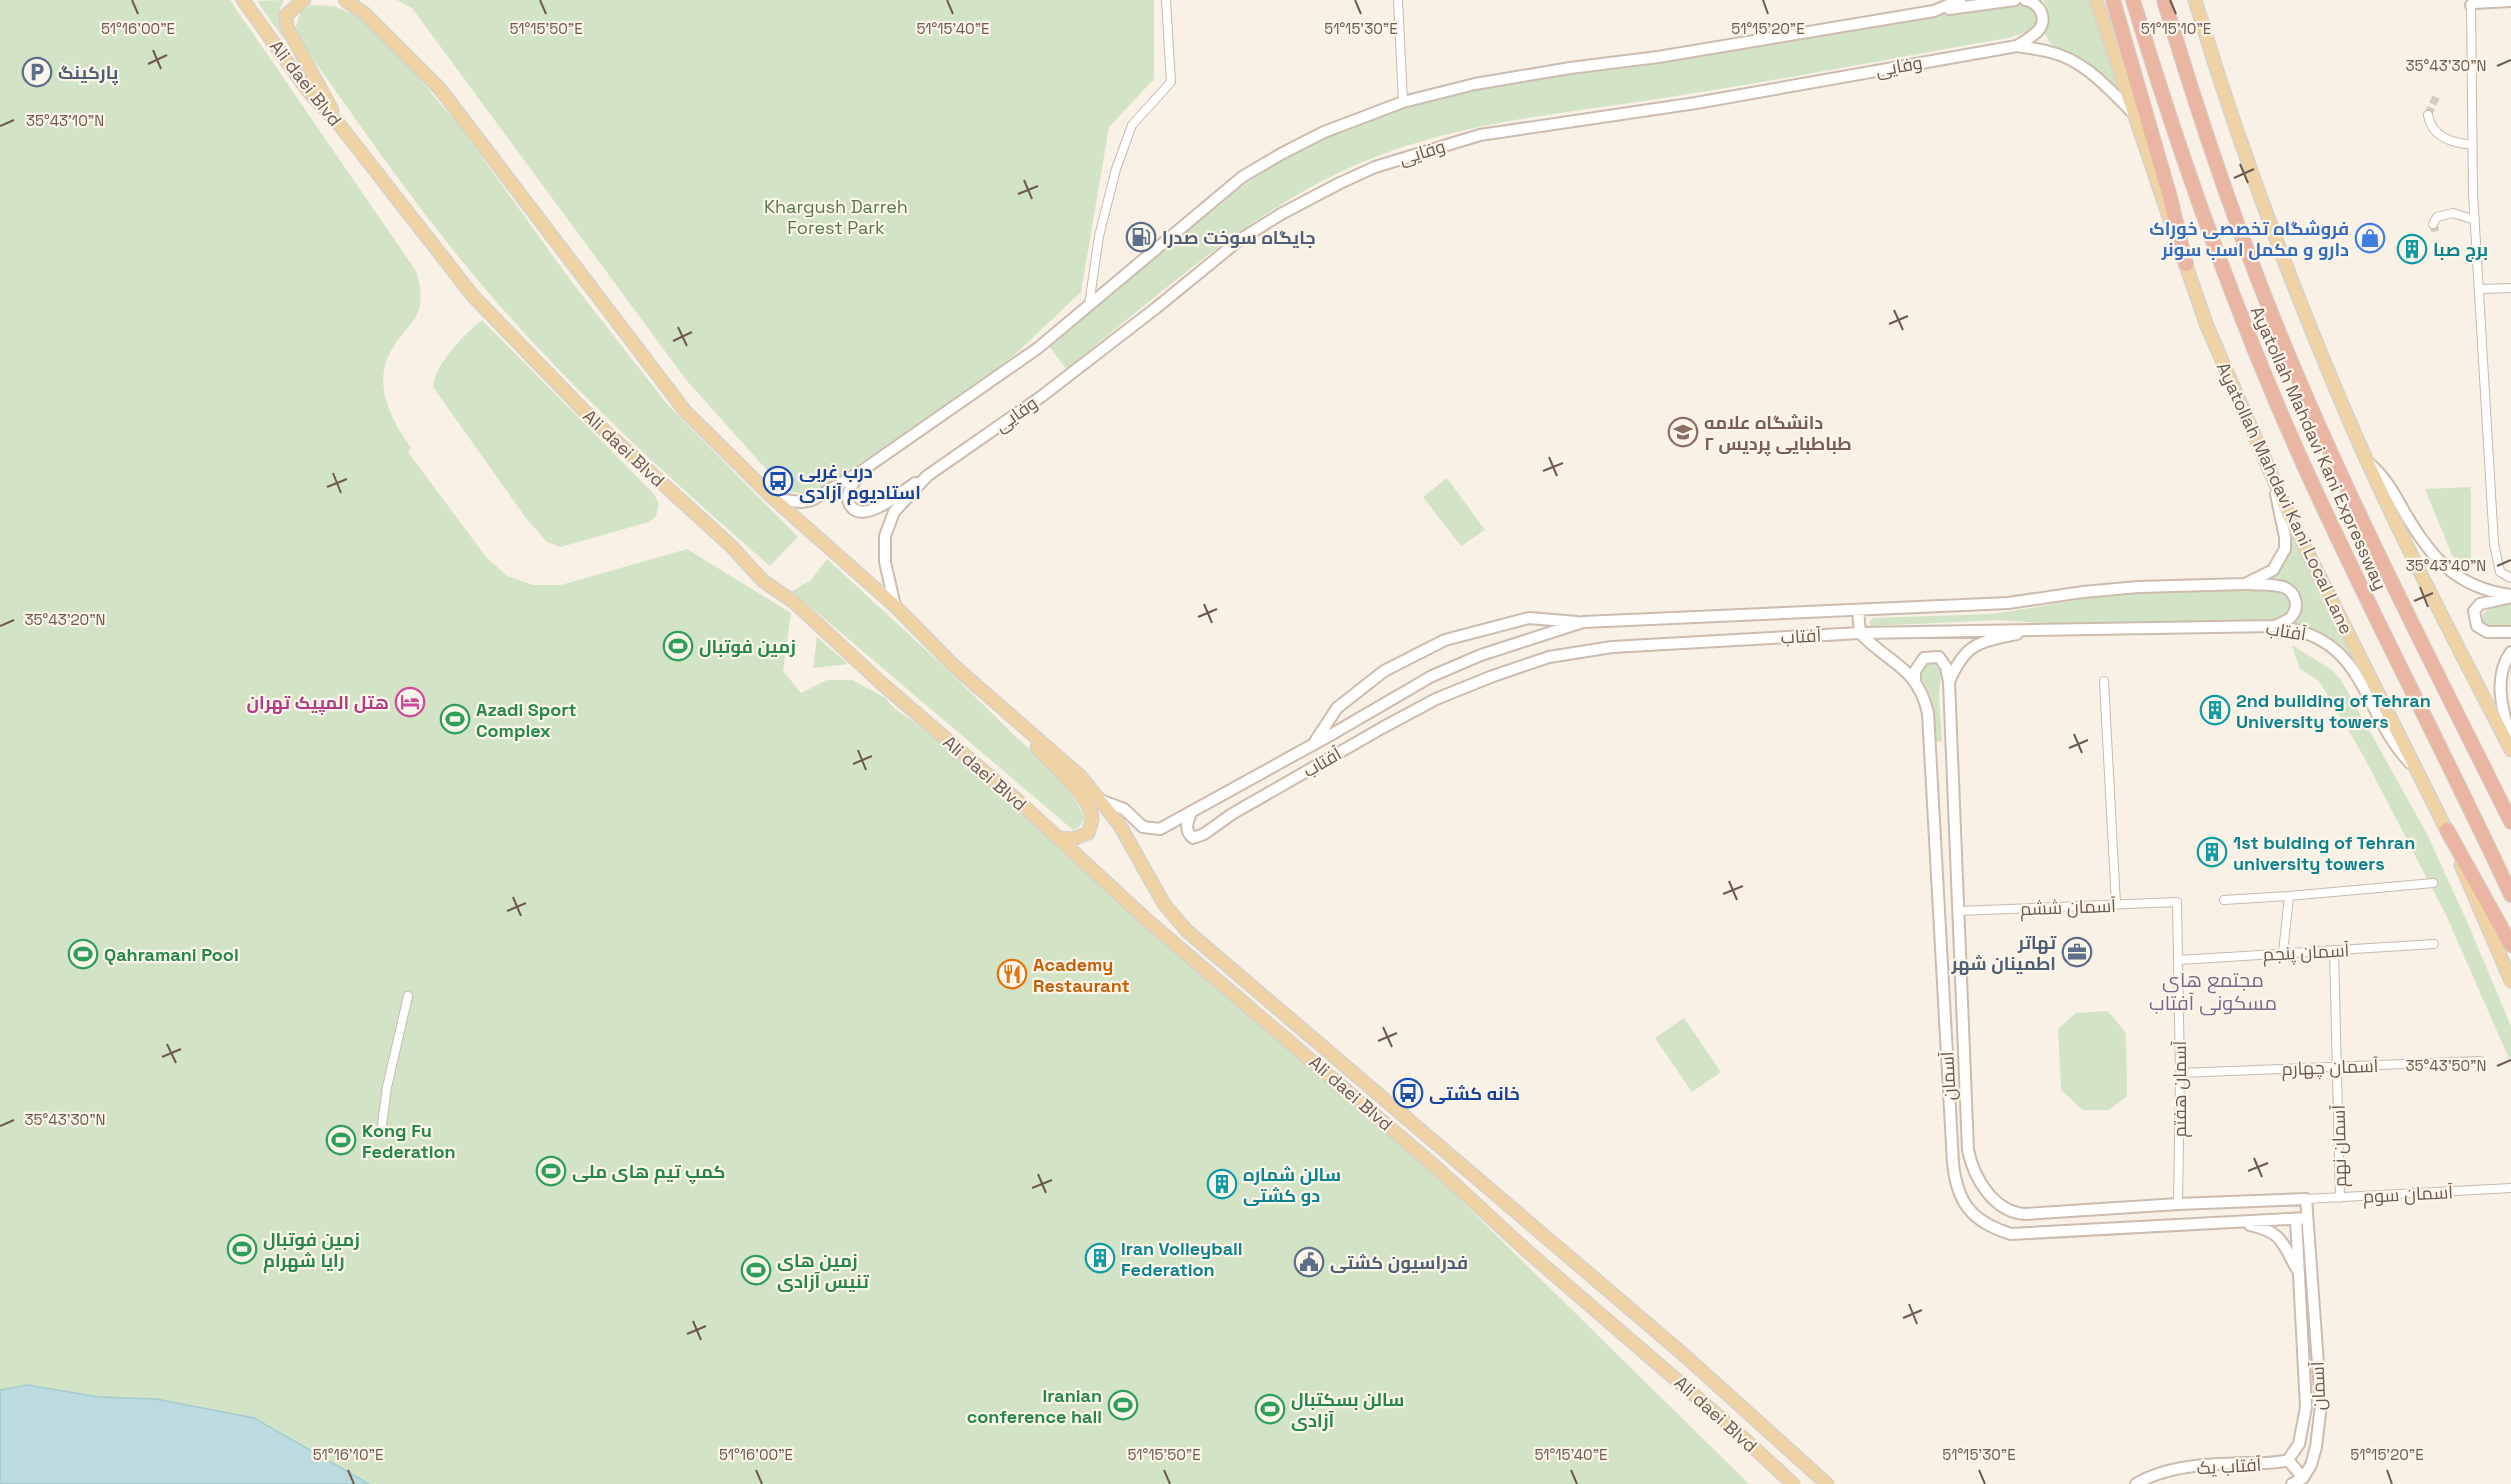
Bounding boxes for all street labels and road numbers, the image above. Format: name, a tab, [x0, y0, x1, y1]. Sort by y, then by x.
street label: Ali daei Blvd	[265, 35, 347, 131]
street label: وفایی	[1874, 51, 1924, 81]
street label: وفایی	[1396, 134, 1448, 170]
street label: Ayatollah Mahdavi Kani Expressway	[2246, 302, 2392, 594]
street label: Ayatollah Mahdavi Kani Local Lane	[2212, 358, 2358, 638]
street label: وفایی	[990, 391, 1042, 437]
street label: Ali daei Blvd	[578, 404, 670, 492]
street label: آفتاب	[2264, 616, 2308, 646]
street label: آفتاب	[1780, 623, 1822, 649]
street label: Ali daei Blvd	[938, 730, 1032, 816]
street label: آفتاب	[1299, 742, 1345, 782]
street label: آسمان ششم	[2020, 894, 2117, 921]
street label: آسمان پنجم	[2262, 938, 2350, 967]
street label: آسمان هفتم	[2168, 1040, 2192, 1137]
street label: Ali daei Blvd	[1304, 1050, 1398, 1136]
street label: آسمان	[1935, 1051, 1961, 1101]
street label: آسمان چهارم	[2281, 1054, 2379, 1081]
street label: آسمان نهم	[2327, 1104, 2352, 1187]
street label: آسمان سوم	[2362, 1180, 2454, 1209]
street label: آسمان	[2306, 1361, 2330, 1411]
street label: Ali daei Blvd	[1670, 1371, 1762, 1457]
street label: آفتاب یک	[2196, 1453, 2262, 1479]

